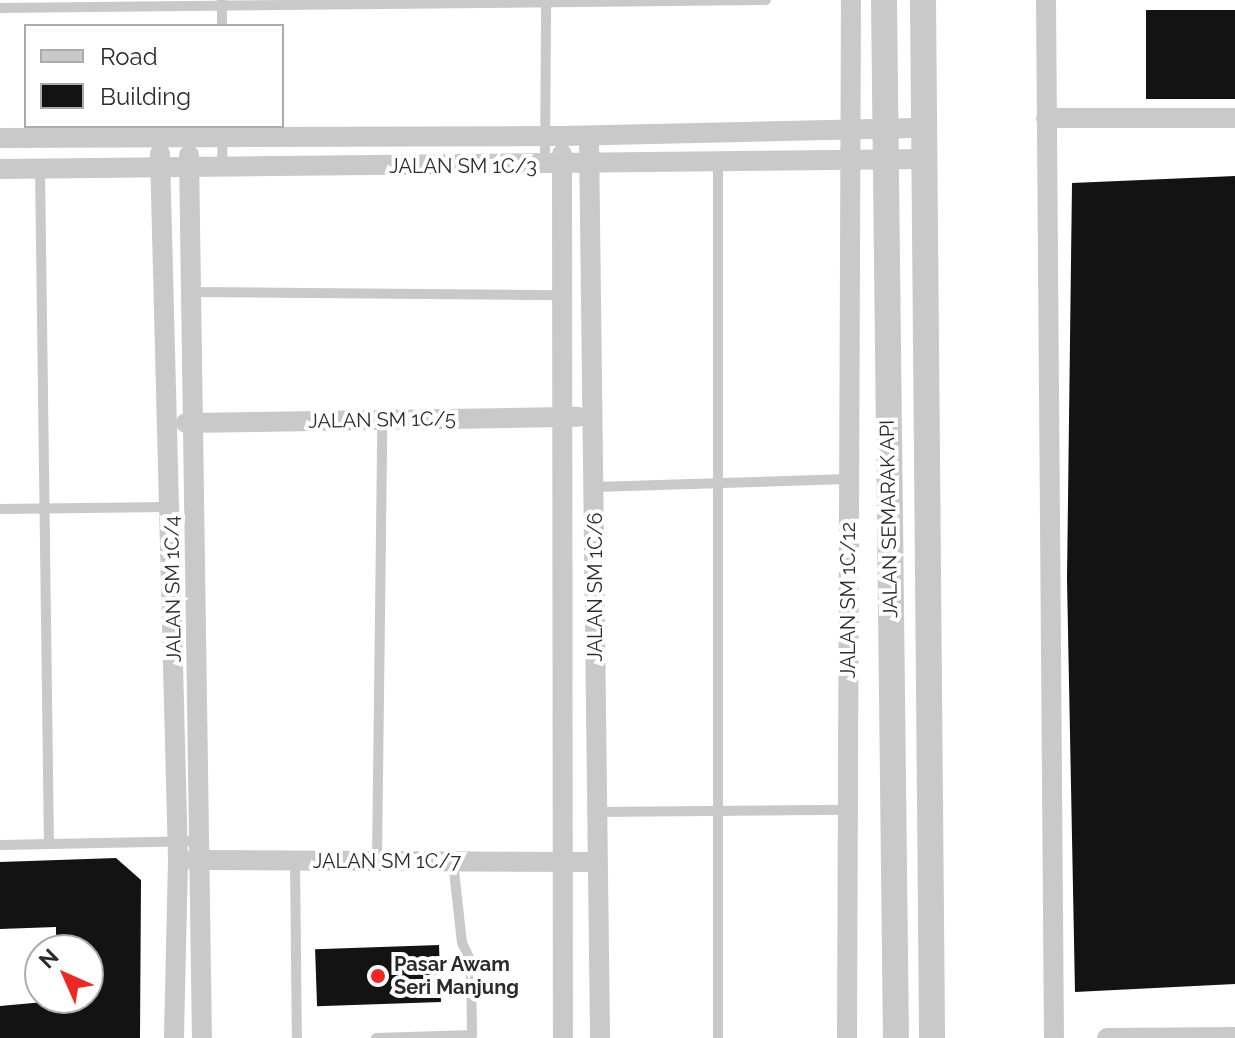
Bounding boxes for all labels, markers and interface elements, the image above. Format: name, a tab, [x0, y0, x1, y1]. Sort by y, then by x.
legend	[24, 24, 284, 128]
text: Road	[100, 42, 158, 71]
text: Building	[100, 82, 191, 111]
street label: JALAN SM 1C/3	[389, 154, 537, 178]
street label: JALAN SM 1C/5	[308, 407, 456, 433]
street label: JALAN SEMARAK API	[875, 419, 903, 619]
street label: JALAN SM 1C/6	[583, 512, 607, 662]
street label: JALAN SM 1C/4	[160, 515, 186, 663]
street label: JALAN SM 1C/12	[836, 522, 860, 678]
street label: JALAN SM 1C/7	[313, 849, 461, 873]
north arrow	[24, 934, 104, 1014]
text: N	[33, 943, 64, 974]
place label: Pasar Awam Seri Manjung	[394, 952, 519, 999]
marker: Pasar Awam Seri Manjung	[369, 967, 387, 985]

